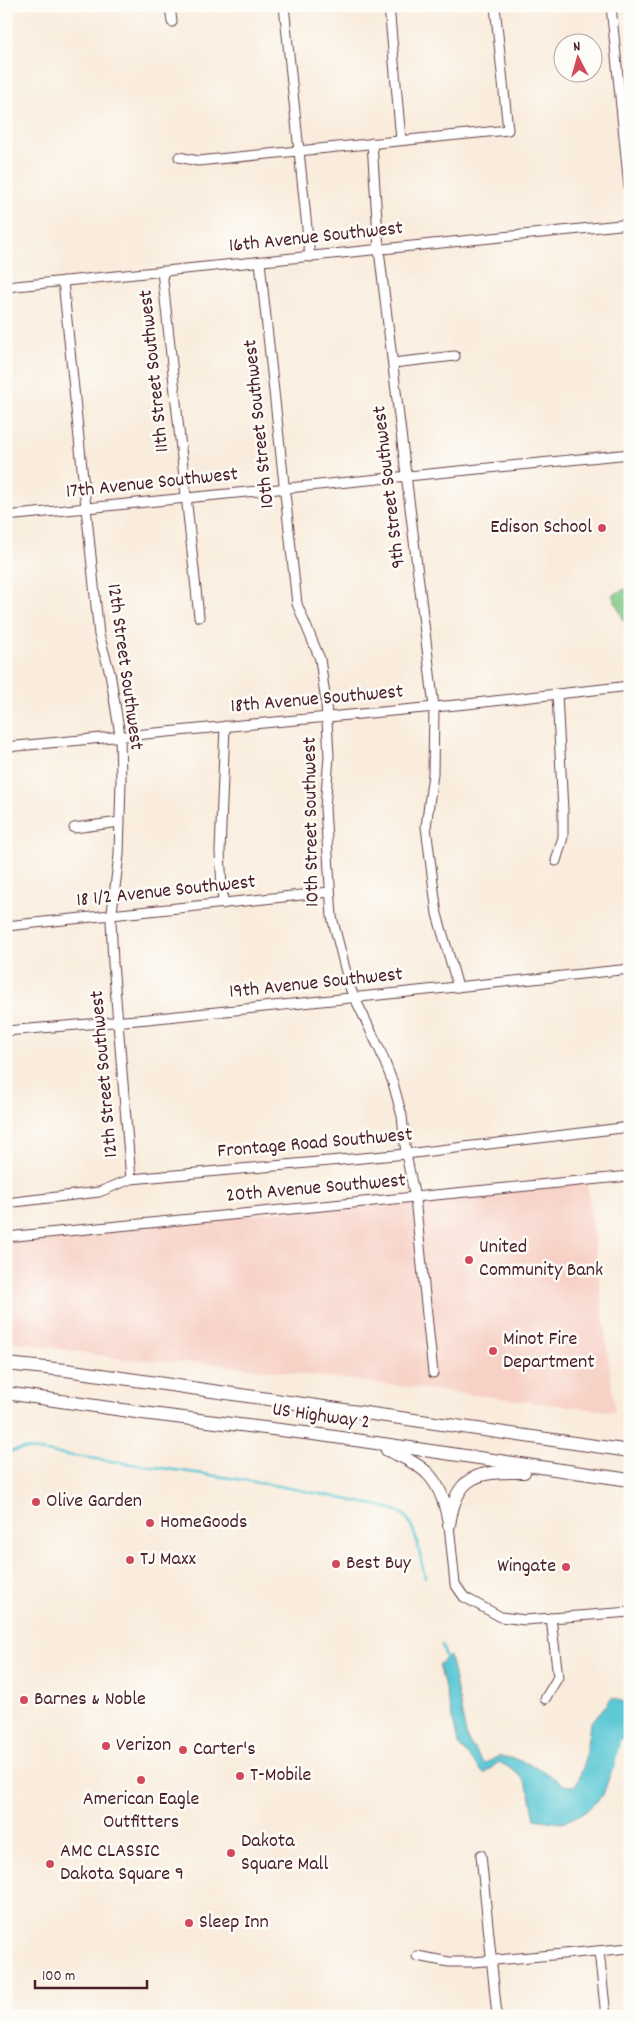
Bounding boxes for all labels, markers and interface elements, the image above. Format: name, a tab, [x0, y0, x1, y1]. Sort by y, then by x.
north arrow	[554, 32, 604, 82]
text: N	[572, 37, 581, 57]
street label: 16th Avenue Southwest	[228, 215, 404, 261]
street label: 11th Street Southwest	[133, 288, 177, 454]
street label: 10th Street Southwest	[237, 338, 283, 510]
street label: 9th Street Southwest	[366, 404, 414, 570]
street label: 17th Avenue Southwest	[65, 461, 239, 507]
place label: Edison School	[490, 514, 592, 542]
marker: Edison School	[596, 522, 608, 534]
street label: 12th Street Southwest	[98, 582, 150, 752]
street label: 18th Avenue Southwest	[230, 679, 404, 721]
street label: 10th Street Southwest	[297, 737, 327, 907]
street label: 18 1/2 Avenue Southwest	[75, 869, 257, 915]
street label: 19th Avenue Southwest	[228, 961, 404, 1007]
street label: 12th Street Southwest	[84, 989, 126, 1159]
street label: Frontage Road Southwest	[216, 1122, 414, 1166]
street label: 20th Avenue Southwest	[225, 1167, 407, 1211]
place label: United Community Bank	[479, 1234, 603, 1285]
marker: United Community Bank	[463, 1254, 475, 1266]
place label: Minot Fire Department	[503, 1326, 595, 1377]
marker: Minot Fire Department	[487, 1345, 499, 1357]
street label: US Highway 2	[270, 1396, 372, 1438]
place label: Olive Garden	[46, 1488, 142, 1516]
marker: Olive Garden	[30, 1496, 42, 1508]
place label: HomeGoods	[160, 1509, 247, 1537]
marker: HomeGoods	[144, 1517, 156, 1529]
place label: TJ Maxx	[140, 1546, 196, 1574]
place label: Best Buy	[346, 1550, 412, 1578]
place label: Wingate	[497, 1553, 556, 1581]
marker: TJ Maxx	[124, 1554, 136, 1566]
marker: Best Buy	[330, 1558, 342, 1570]
marker: Wingate	[560, 1561, 572, 1573]
place label: Barnes & Noble	[34, 1686, 146, 1714]
marker: Barnes & Noble	[18, 1694, 30, 1706]
place label: Verizon	[116, 1732, 171, 1760]
place label: Carter's	[193, 1736, 256, 1764]
marker: Verizon	[100, 1740, 112, 1752]
marker: Carter's	[177, 1744, 189, 1756]
place label: T-Mobile	[250, 1762, 312, 1790]
marker: T-Mobile	[234, 1770, 246, 1782]
marker: American Eagle Outfitters	[135, 1774, 147, 1786]
place label: American Eagle Outfitters	[83, 1786, 199, 1837]
place label: Dakota Square Mall	[241, 1828, 328, 1879]
place label: AMC CLASSIC Dakota Square 9	[60, 1838, 184, 1889]
marker: Dakota Square Mall	[225, 1847, 237, 1859]
marker: AMC CLASSIC Dakota Square 9	[44, 1858, 56, 1870]
place label: Sleep Inn	[199, 1909, 269, 1937]
marker: Sleep Inn	[183, 1917, 195, 1929]
scale bar	[35, 1957, 148, 1989]
text: 100 m	[42, 1966, 75, 1988]

